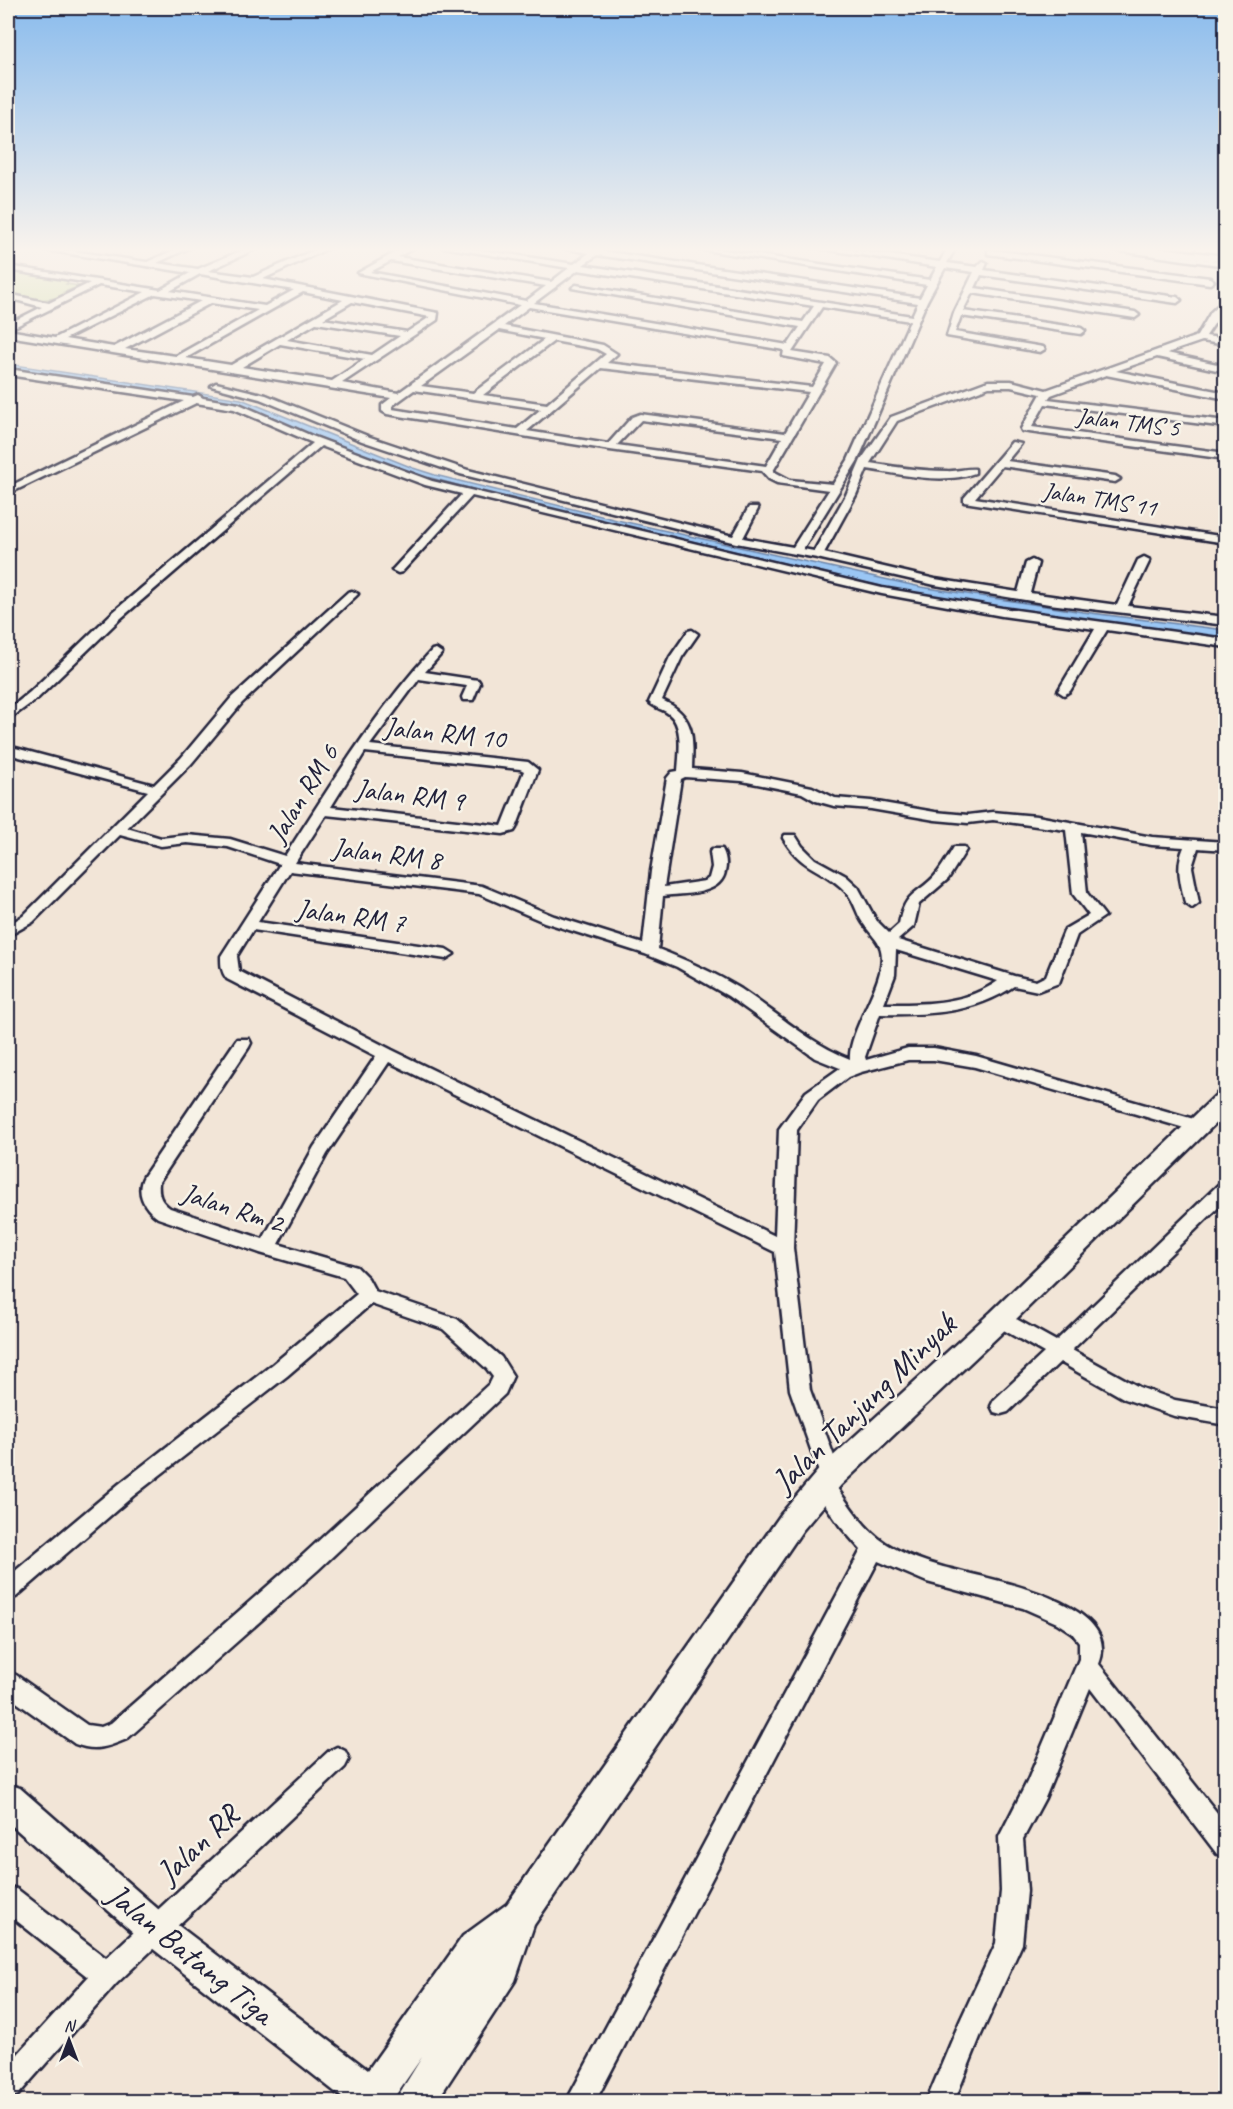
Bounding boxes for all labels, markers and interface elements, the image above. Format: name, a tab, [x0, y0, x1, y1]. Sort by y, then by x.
street label: Jalan TMS 5	[1074, 401, 1182, 443]
street label: Jalan TMS 11	[1040, 475, 1160, 523]
street label: Jalan RM 10	[380, 709, 510, 757]
street label: Jalan RM 6	[258, 736, 347, 851]
street label: Jalan RM 9	[352, 770, 469, 819]
street label: Jalan RM 8	[329, 829, 446, 878]
street label: Jalan RM 7	[292, 890, 409, 941]
street label: Jalan Rm 2	[176, 1174, 290, 1241]
street label: Jalan Tanjung Minyak	[761, 1303, 966, 1503]
street label: Jalan RR	[146, 1793, 250, 1894]
street label: Jalan Batang Tiga	[97, 1872, 284, 2035]
north arrow	[39, 2010, 99, 2070]
text: N	[64, 2016, 77, 2036]

